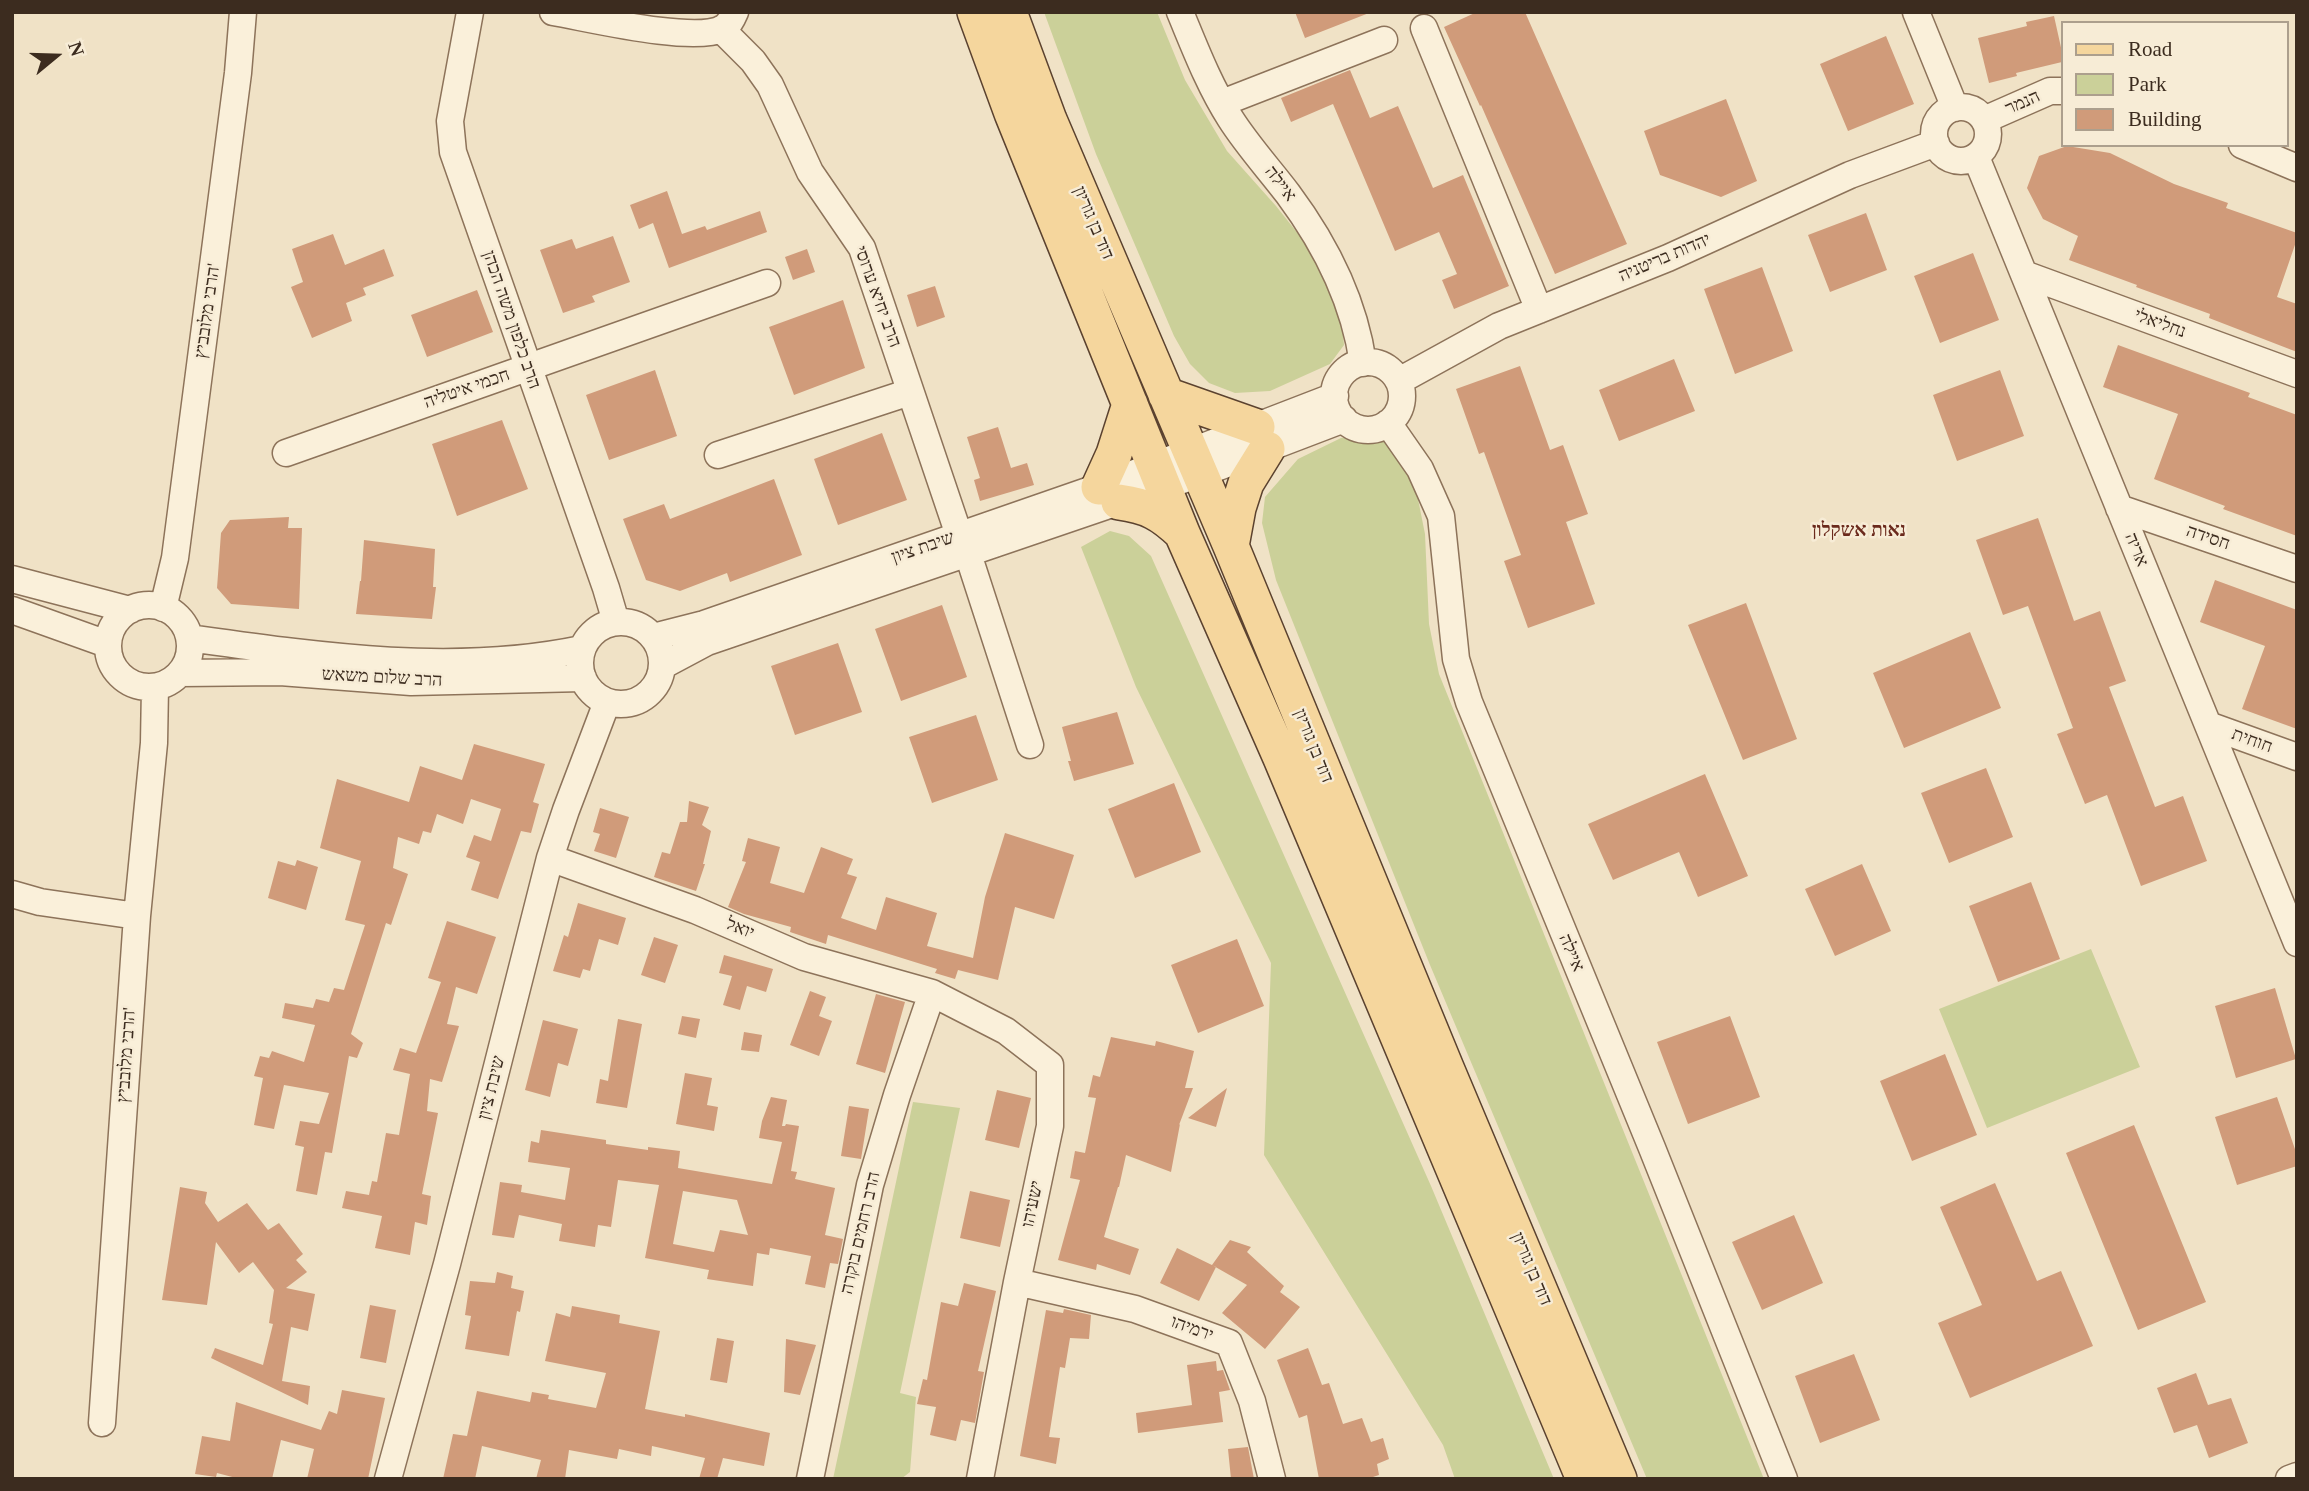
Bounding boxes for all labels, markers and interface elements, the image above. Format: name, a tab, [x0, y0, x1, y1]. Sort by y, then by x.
north arrow	[21, 21, 91, 91]
legend	[2060, 21, 2288, 147]
text: Road	[2128, 37, 2172, 61]
text: N	[64, 39, 88, 59]
text: Park	[2128, 72, 2167, 96]
street label: הנמר	[2002, 86, 2044, 120]
text: Building	[2128, 107, 2202, 131]
street label: איילה	[1260, 162, 1300, 206]
street label: דוד בן גוריון	[1068, 183, 1118, 263]
street label: יהדות בריטניה	[1616, 229, 1714, 287]
street label: הרב יחיא ערוסי	[849, 243, 905, 351]
street label: הרב כלפון משה הכהן	[477, 248, 545, 392]
street label: הרבי מלובביץ'	[191, 262, 225, 360]
street label: נחליאלי	[2131, 305, 2189, 343]
street label: חכמי איטליה	[421, 364, 513, 414]
district label: נאות אשקלון	[1812, 520, 1906, 542]
street label: חסידה	[2183, 521, 2233, 555]
street label: שיבת ציון	[889, 527, 957, 569]
street label: אריה	[2119, 530, 2153, 570]
street label: הרב שלום משאש	[321, 664, 443, 692]
street label: דוד בן גוריון	[1288, 706, 1338, 786]
street label: חוחית	[2229, 724, 2275, 758]
street label: יואל	[723, 913, 757, 945]
street label: איילה	[1553, 931, 1589, 975]
street label: הרבי מלובביץ'	[113, 1007, 141, 1103]
street label: שיבת ציון	[474, 1054, 510, 1122]
street label: הרב רחמים בוקרה	[836, 1170, 886, 1296]
street label: ישעיהו	[1018, 1179, 1048, 1229]
street label: דוד בן גוריון	[1506, 1229, 1556, 1309]
street label: ירמיהו	[1168, 1311, 1216, 1347]

